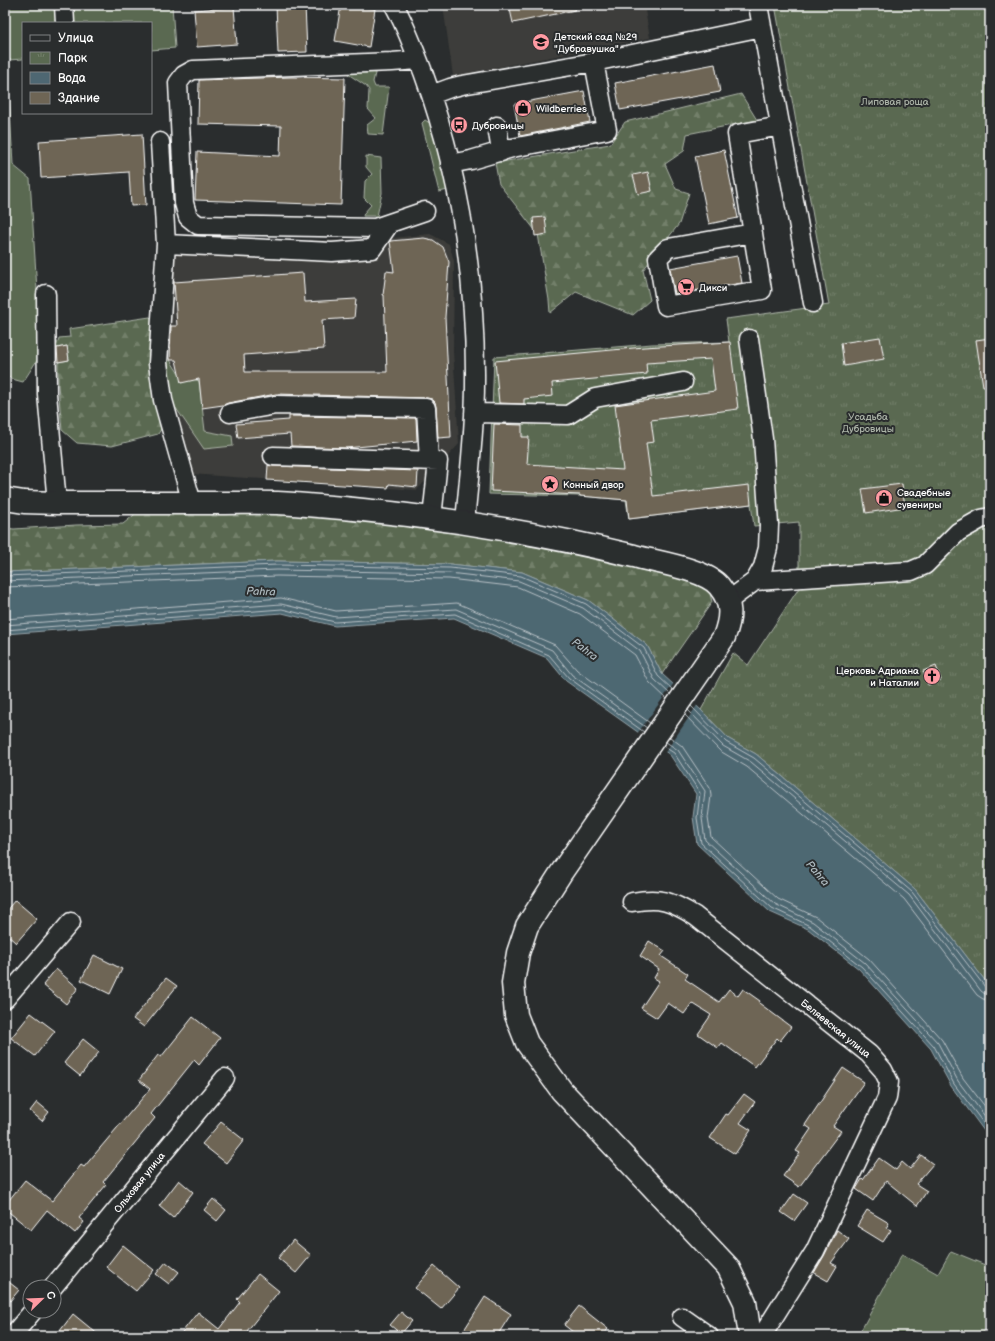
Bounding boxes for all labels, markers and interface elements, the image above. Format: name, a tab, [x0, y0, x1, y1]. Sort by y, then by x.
legend	[22, 22, 152, 114]
text: Улица	[58, 31, 94, 46]
place label: Детский сад №29 "Дубравушка"	[554, 31, 638, 55]
school or university icon: Детский сад №29 "Дубравушка"	[531, 32, 551, 52]
text: Парк	[58, 51, 88, 66]
text: Вода	[58, 71, 86, 86]
text: Здание	[58, 91, 100, 106]
park label: Липовая роща	[860, 96, 929, 108]
shop icon: Wildberries	[513, 98, 533, 118]
place label: Wildberries	[536, 103, 587, 115]
bus stop icon: Дубровицы	[449, 115, 469, 135]
place label: Дубровицы	[472, 120, 524, 132]
supermarket icon: Дикси	[676, 277, 696, 297]
place label: Дикси	[699, 282, 727, 294]
park label: Усадьба Дубровицы	[842, 411, 894, 435]
place icon: Конный двор	[540, 474, 560, 494]
place label: Конный двор	[563, 479, 624, 491]
place label: Свадебные сувениры	[897, 487, 951, 511]
shop icon: Свадебные сувениры	[874, 488, 894, 508]
water label: Pahra	[246, 584, 276, 599]
water label: Pahra	[569, 635, 600, 663]
place label: Церковь Адриана и Наталии	[836, 665, 919, 689]
church icon: Церковь Адриана и Наталии	[922, 666, 942, 686]
water label: Pahra	[803, 858, 832, 889]
street label: Беляевская улица	[798, 997, 873, 1061]
street label: Ольховая улица	[112, 1150, 168, 1215]
north arrow	[22, 1279, 62, 1319]
text: С	[43, 1289, 58, 1302]

